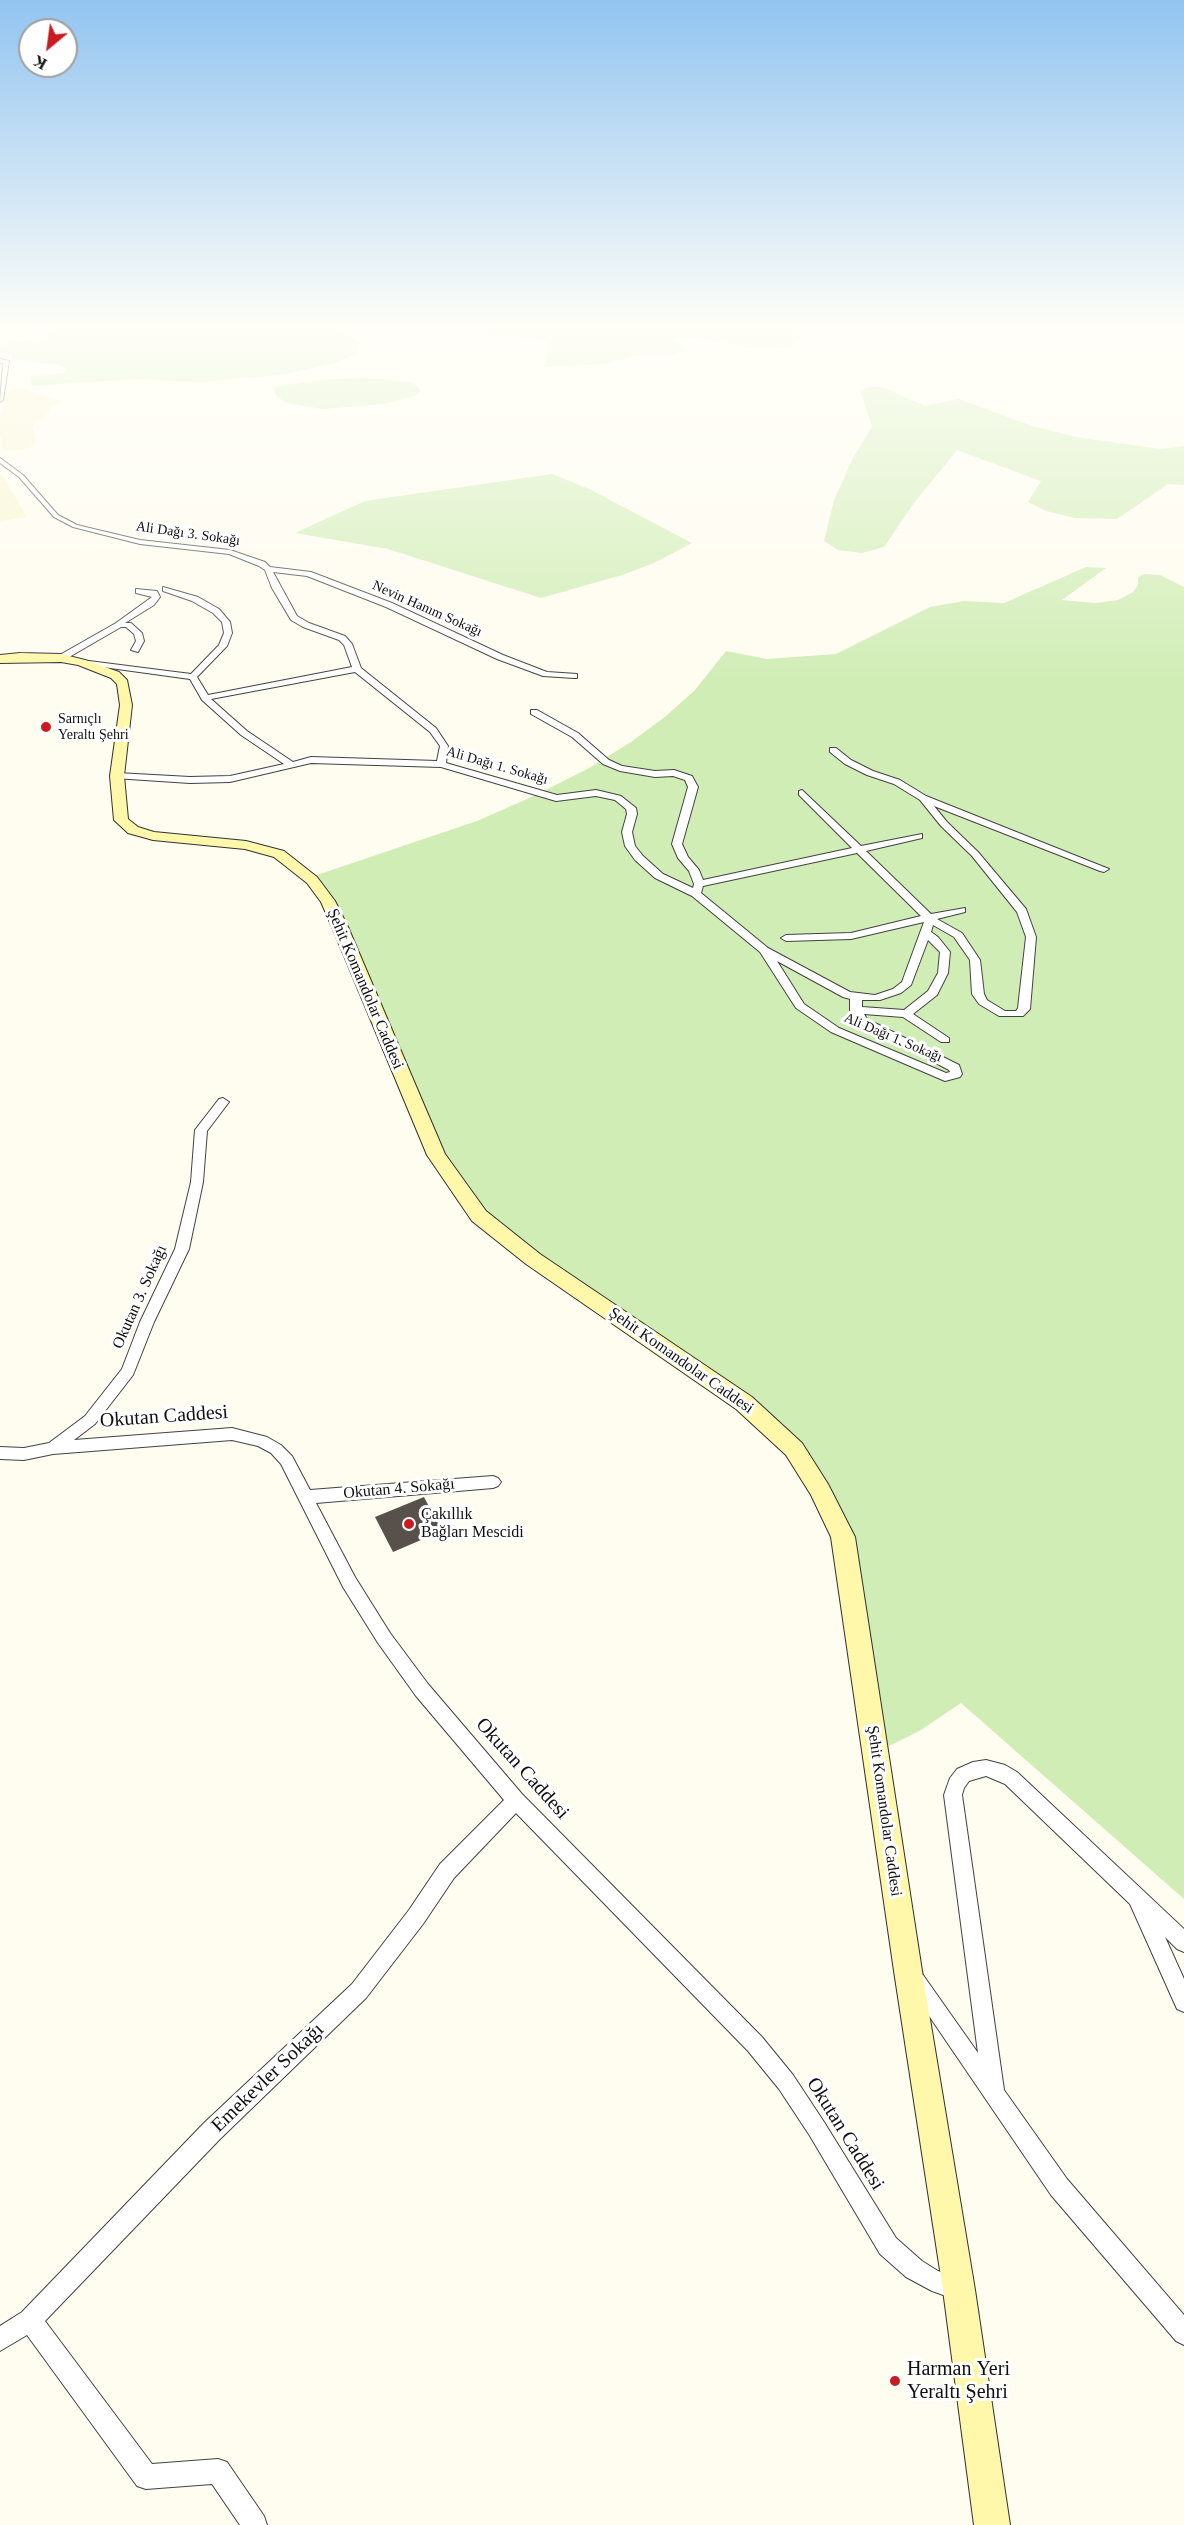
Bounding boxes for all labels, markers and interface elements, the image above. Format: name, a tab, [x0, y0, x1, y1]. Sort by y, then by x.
north arrow	[18, 18, 78, 78]
text: K	[30, 52, 50, 73]
street label: Ali Dağı 3. Sokağı	[135, 518, 241, 550]
street label: Nevin Hanım Sokağı	[370, 577, 484, 641]
place label: Sarnıçlı Yeraltı Şehri	[58, 711, 129, 744]
marker: Sarnıçlı Yeraltı Şehri	[39, 720, 53, 734]
street label: Ali Dağı 1. Sokağı	[444, 743, 550, 789]
street label: Şehit Komandolar Caddesi	[322, 906, 408, 1072]
street label: Ali Dağı 1. Sokağı	[841, 1010, 945, 1066]
street label: Okutan 3. Sokağı	[109, 1242, 171, 1352]
street label: Şehit Komandolar Caddesi	[605, 1304, 757, 1418]
street label: Okutan Caddesi	[99, 1401, 229, 1433]
street label: Okutan 4. Sokağı	[343, 1475, 455, 1503]
place label: Çakıllık Bağları Mescidi	[421, 1505, 524, 1543]
marker: Çakıllık Bağları Mescidi	[402, 1517, 416, 1531]
street label: Okutan Caddesi	[470, 1713, 574, 1825]
street label: Şehit Komandolar Caddesi	[862, 1724, 906, 1898]
street label: Emekevler Sokağı	[207, 2018, 329, 2138]
street label: Okutan Caddesi	[801, 2073, 889, 2195]
place label: Harman Yeri Yeraltı Şehri	[907, 2358, 1010, 2405]
marker: Harman Yeri Yeraltı Şehri	[888, 2374, 902, 2388]

